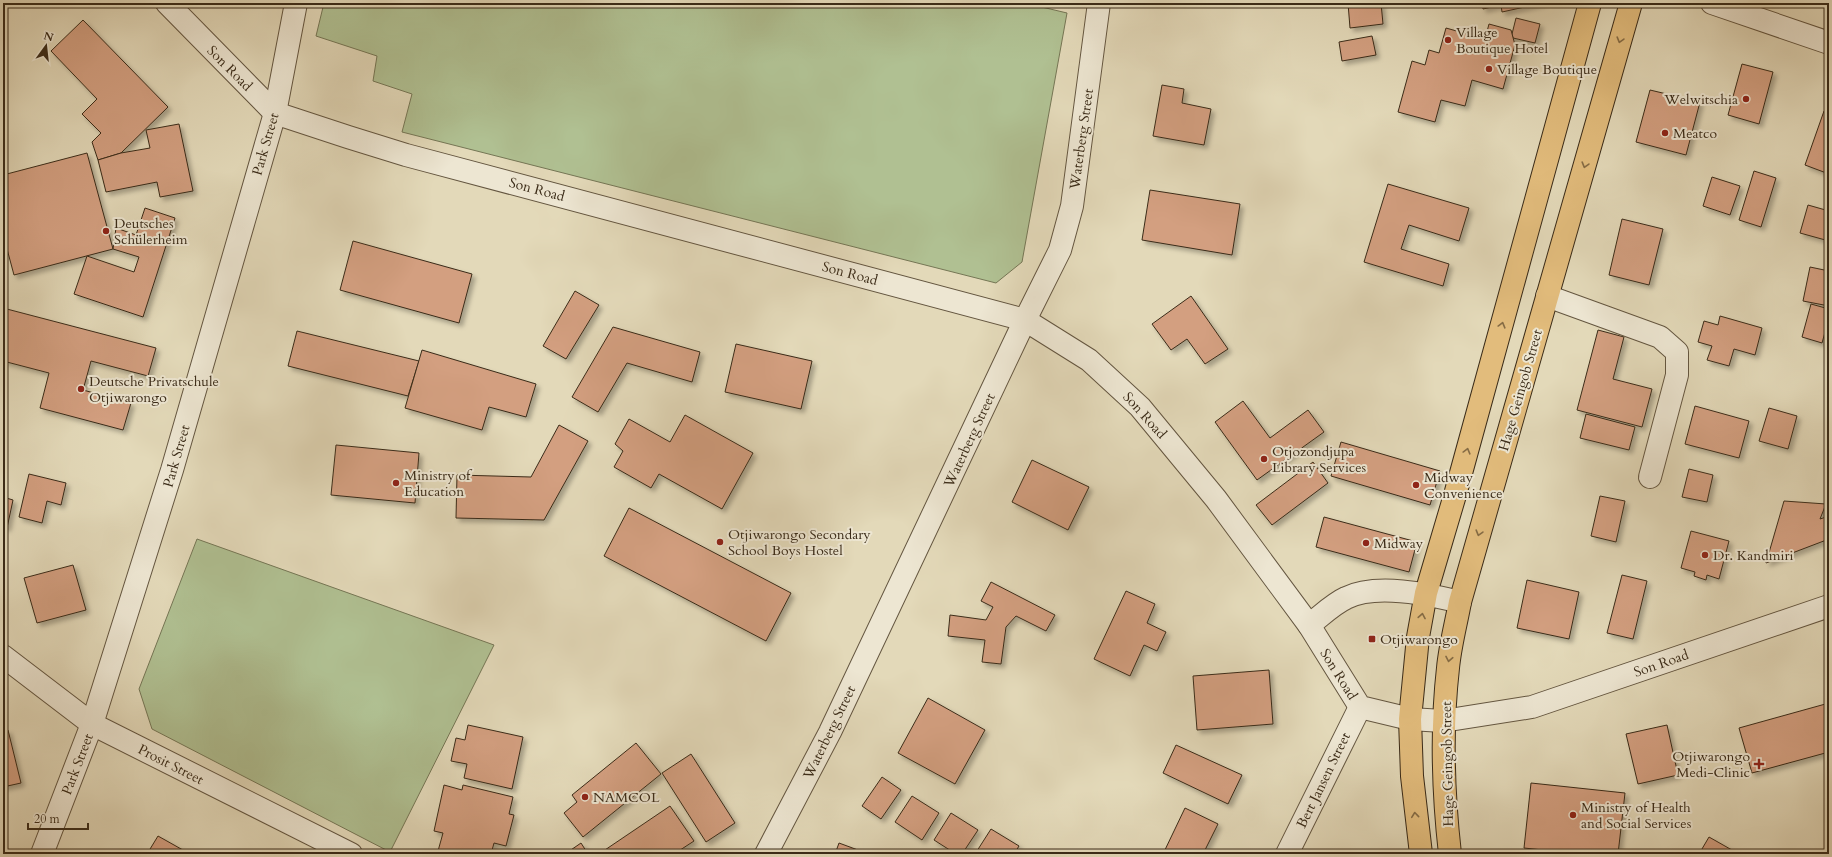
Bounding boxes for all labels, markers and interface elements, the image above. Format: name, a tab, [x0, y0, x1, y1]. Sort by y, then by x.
place label: Village Boutique Hotel	[1456, 23, 1548, 58]
north arrow	[26, 26, 66, 66]
text: N	[42, 28, 55, 45]
marker: Village Boutique Hotel	[1443, 35, 1453, 45]
one-way arrow	[1617, 37, 1625, 44]
street label: Son Road	[203, 41, 257, 96]
place label: Village Boutique	[1497, 60, 1597, 79]
marker: Village Boutique	[1484, 64, 1494, 74]
street label: Waterberg Street	[1065, 87, 1098, 192]
place label: Welwitschia	[1663, 90, 1738, 109]
marker: Welwitschia	[1741, 94, 1751, 104]
street label: Park Street	[247, 110, 284, 178]
place label: Meatco	[1673, 124, 1717, 143]
marker: Meatco	[1660, 128, 1670, 138]
one-way arrow	[1581, 162, 1589, 169]
street label: Son Road	[507, 173, 567, 206]
place label: Deutsches Schülerheim	[114, 214, 188, 249]
marker: Deutsches Schülerheim	[101, 226, 111, 236]
street label: Son Road	[820, 257, 880, 290]
one-way arrow	[1497, 322, 1506, 329]
street label: Hage Geingob Street	[1494, 327, 1547, 453]
place label: Deutsche Privatschule Otjiwarongo	[89, 372, 219, 407]
marker: Deutsche Privatschule Otjiwarongo	[76, 384, 86, 394]
street label: Son Road	[1118, 388, 1171, 443]
street label: Waterberg Street	[939, 390, 1000, 491]
street label: Park Street	[158, 422, 195, 490]
place label: Otjozondjupa Library Services	[1272, 442, 1367, 477]
one-way arrow	[1463, 447, 1471, 454]
marker: Otjozondjupa Library Services	[1259, 454, 1269, 464]
place label: Ministry of Education	[404, 466, 473, 501]
place label: Midway Convenience	[1424, 468, 1503, 503]
marker: Ministry of Education	[391, 478, 401, 488]
marker: Midway Convenience	[1411, 480, 1421, 490]
place label: Otjiwarongo Secondary School Boys Hostel	[728, 525, 871, 560]
one-way arrow	[1475, 529, 1484, 536]
place label: Midway	[1374, 534, 1424, 553]
marker: Otjiwarongo Secondary School Boys Hostel	[715, 537, 725, 547]
marker: Midway	[1361, 538, 1371, 548]
place label: Dr. Kandmiri	[1713, 546, 1794, 565]
marker: Dr. Kandmiri	[1700, 550, 1710, 560]
one-way arrow	[1417, 613, 1426, 619]
place label: Otjiwarongo	[1380, 630, 1458, 649]
marker: Otjiwarongo	[1367, 634, 1377, 644]
street label: Son Road	[1315, 645, 1362, 704]
street label: Son Road	[1631, 645, 1692, 682]
one-way arrow	[1445, 656, 1454, 662]
street label: Waterberg Street	[798, 682, 861, 783]
street label: Hage Geingob Street	[1437, 701, 1458, 827]
street label: Bert Jansen Street	[1292, 729, 1355, 831]
street label: Park Street	[57, 730, 98, 798]
street label: Prosit Street	[135, 740, 207, 789]
place label: Otjiwarongo Medi-Clinic	[1672, 747, 1750, 782]
marker: Otjiwarongo Medi-Clinic	[1753, 758, 1765, 770]
place label: NAMCOL	[593, 788, 660, 807]
marker: NAMCOL	[580, 792, 590, 802]
place label: Ministry of Health and Social Services	[1581, 798, 1692, 833]
scale bar	[28, 805, 88, 831]
marker: Ministry of Health and Social Services	[1568, 810, 1578, 820]
text: 20 m	[34, 811, 61, 827]
one-way arrow	[1411, 812, 1420, 818]

